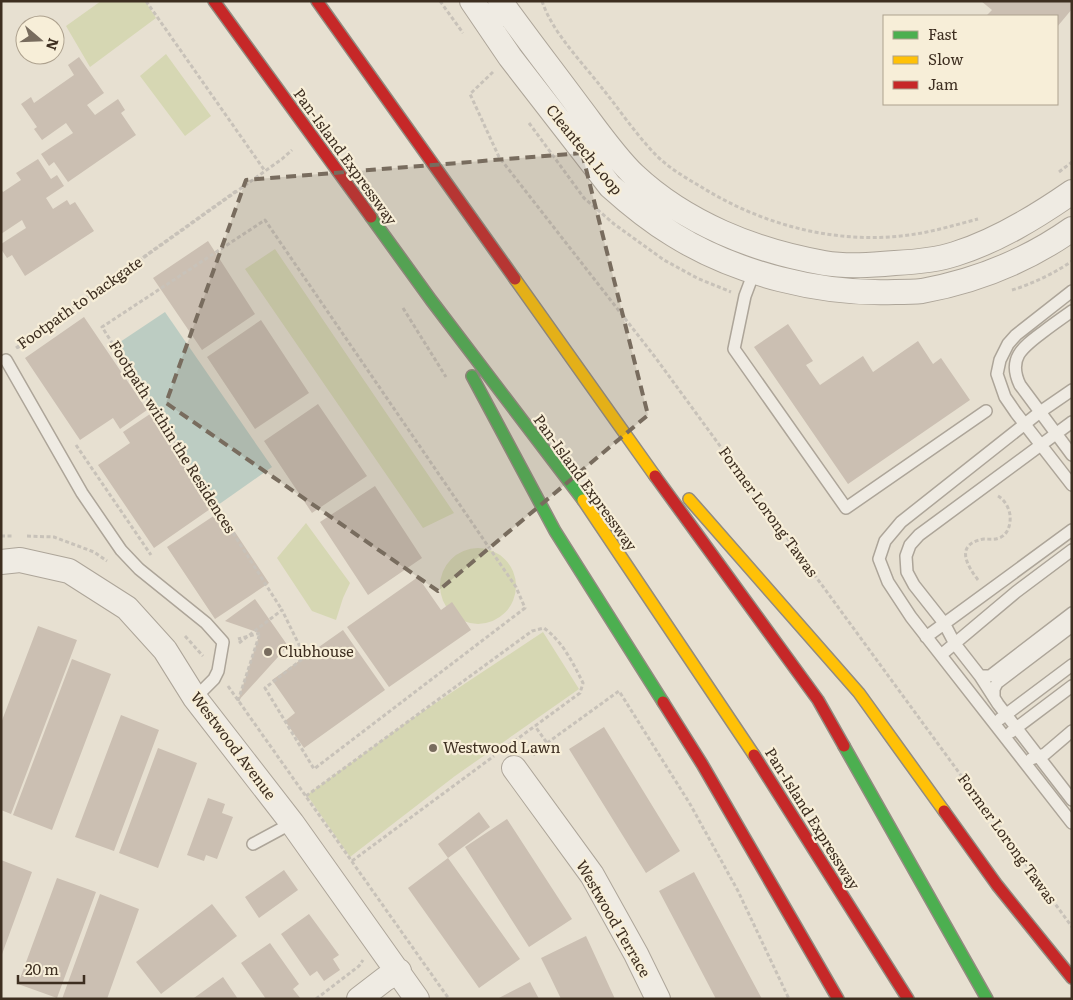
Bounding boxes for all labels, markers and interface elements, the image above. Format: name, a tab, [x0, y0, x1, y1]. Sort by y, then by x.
north arrow	[15, 15, 65, 65]
legend	[883, 15, 1058, 105]
text: Fast	[928, 22, 957, 45]
text: N	[42, 36, 65, 54]
text: Slow	[928, 47, 963, 70]
text: Jam	[928, 72, 959, 95]
street label: Pan-Island Expressway	[289, 83, 404, 229]
street label: Cleantech Loop	[541, 99, 629, 199]
street label: Footpath to backgate	[12, 250, 147, 354]
street label: Footpath within the Residences	[104, 335, 242, 537]
street label: Pan-Island Expressway	[529, 409, 644, 555]
street label: Former Lorong Tawas	[714, 441, 825, 581]
place label: Clubhouse	[278, 639, 354, 662]
marker: Clubhouse	[262, 646, 274, 658]
street label: Westwood Avenue	[186, 686, 283, 804]
place label: Westwood Lawn	[443, 735, 560, 758]
marker: Westwood Lawn	[427, 742, 439, 754]
street label: Pan-Island Expressway	[760, 743, 867, 894]
street label: Former Lorong Tawas	[953, 768, 1064, 908]
street label: Westwood Terrace	[571, 855, 657, 982]
scale bar	[18, 952, 84, 984]
text: 20 m	[25, 957, 59, 980]

